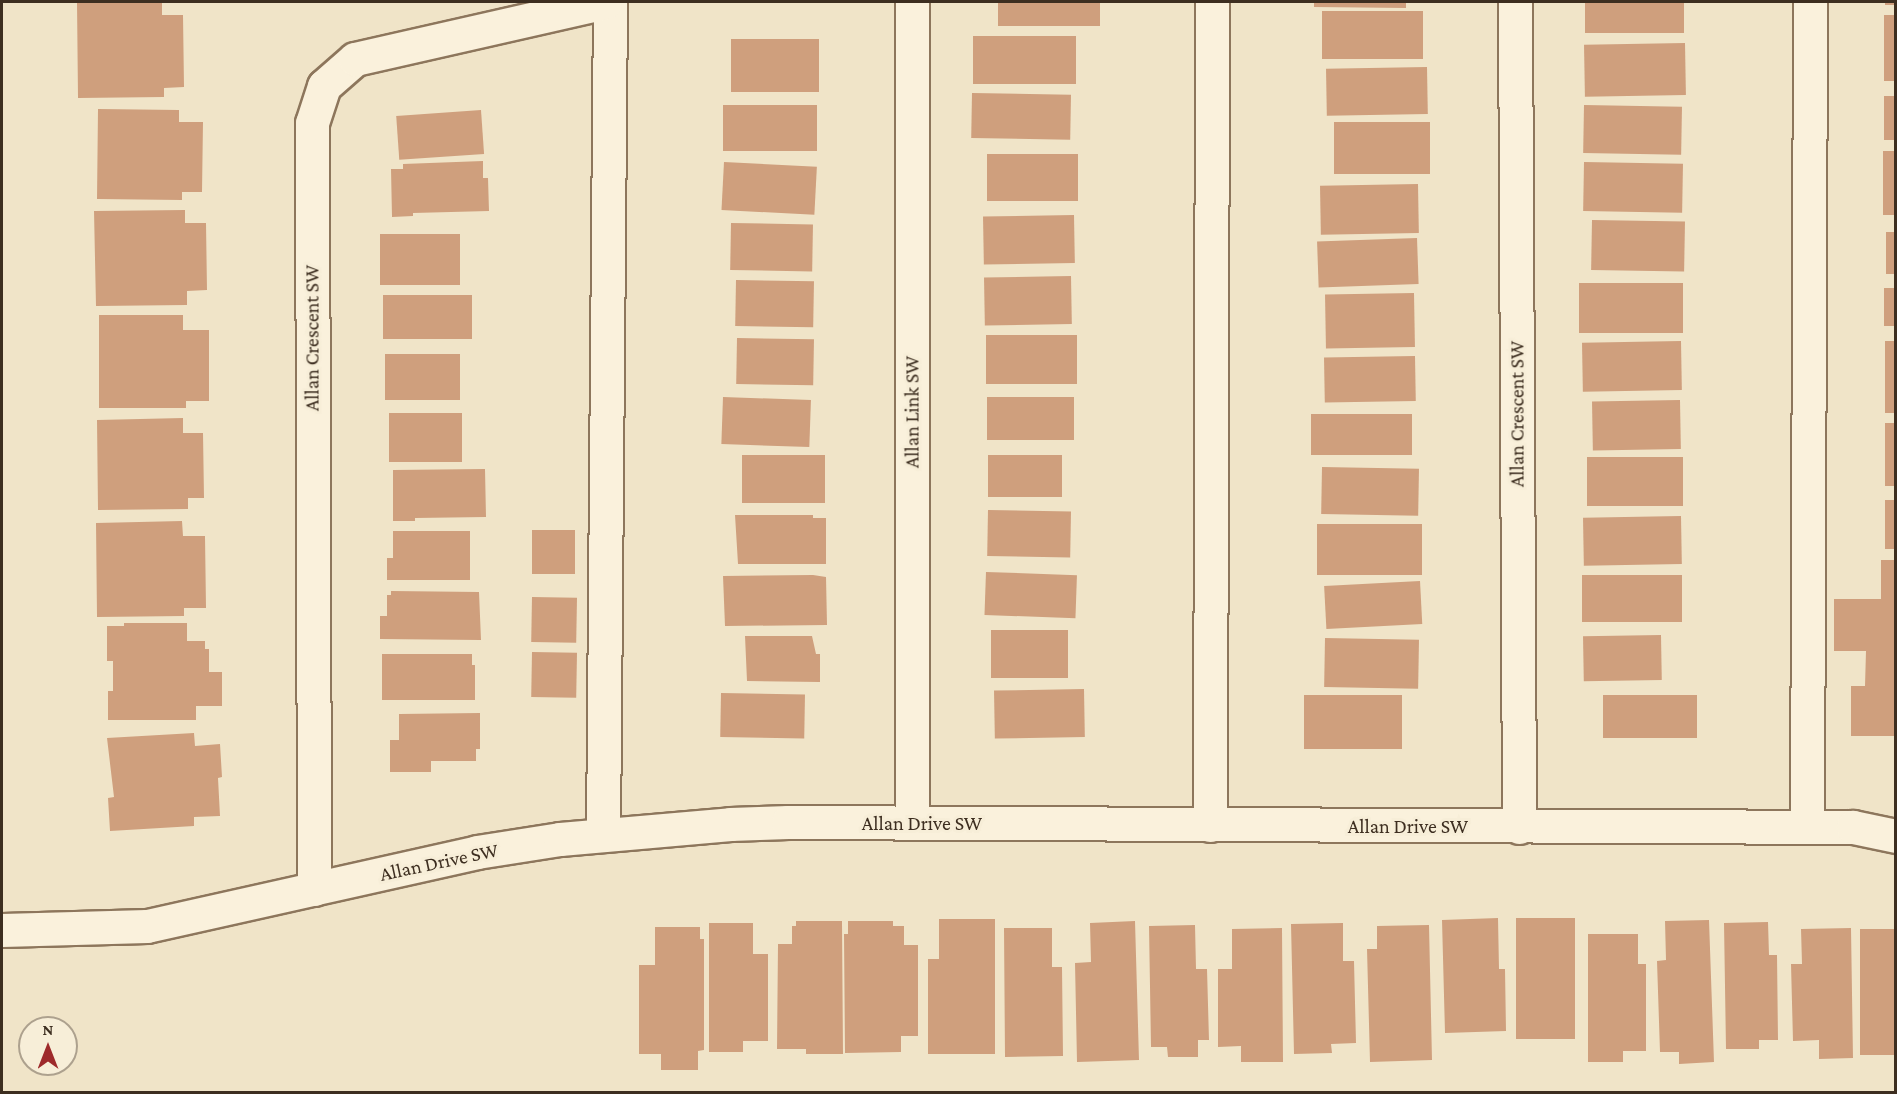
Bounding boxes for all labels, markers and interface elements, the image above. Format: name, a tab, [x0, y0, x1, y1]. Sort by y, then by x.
street label: Allan Crescent SW	[300, 265, 324, 411]
street label: Allan Crescent SW	[1505, 341, 1529, 487]
street label: Allan Link SW	[900, 356, 924, 468]
street label: Allan Drive SW	[862, 811, 982, 835]
street label: Allan Drive SW	[1348, 814, 1468, 838]
street label: Allan Drive SW	[378, 838, 500, 886]
north arrow	[18, 1016, 78, 1076]
text: N	[43, 1021, 53, 1038]

